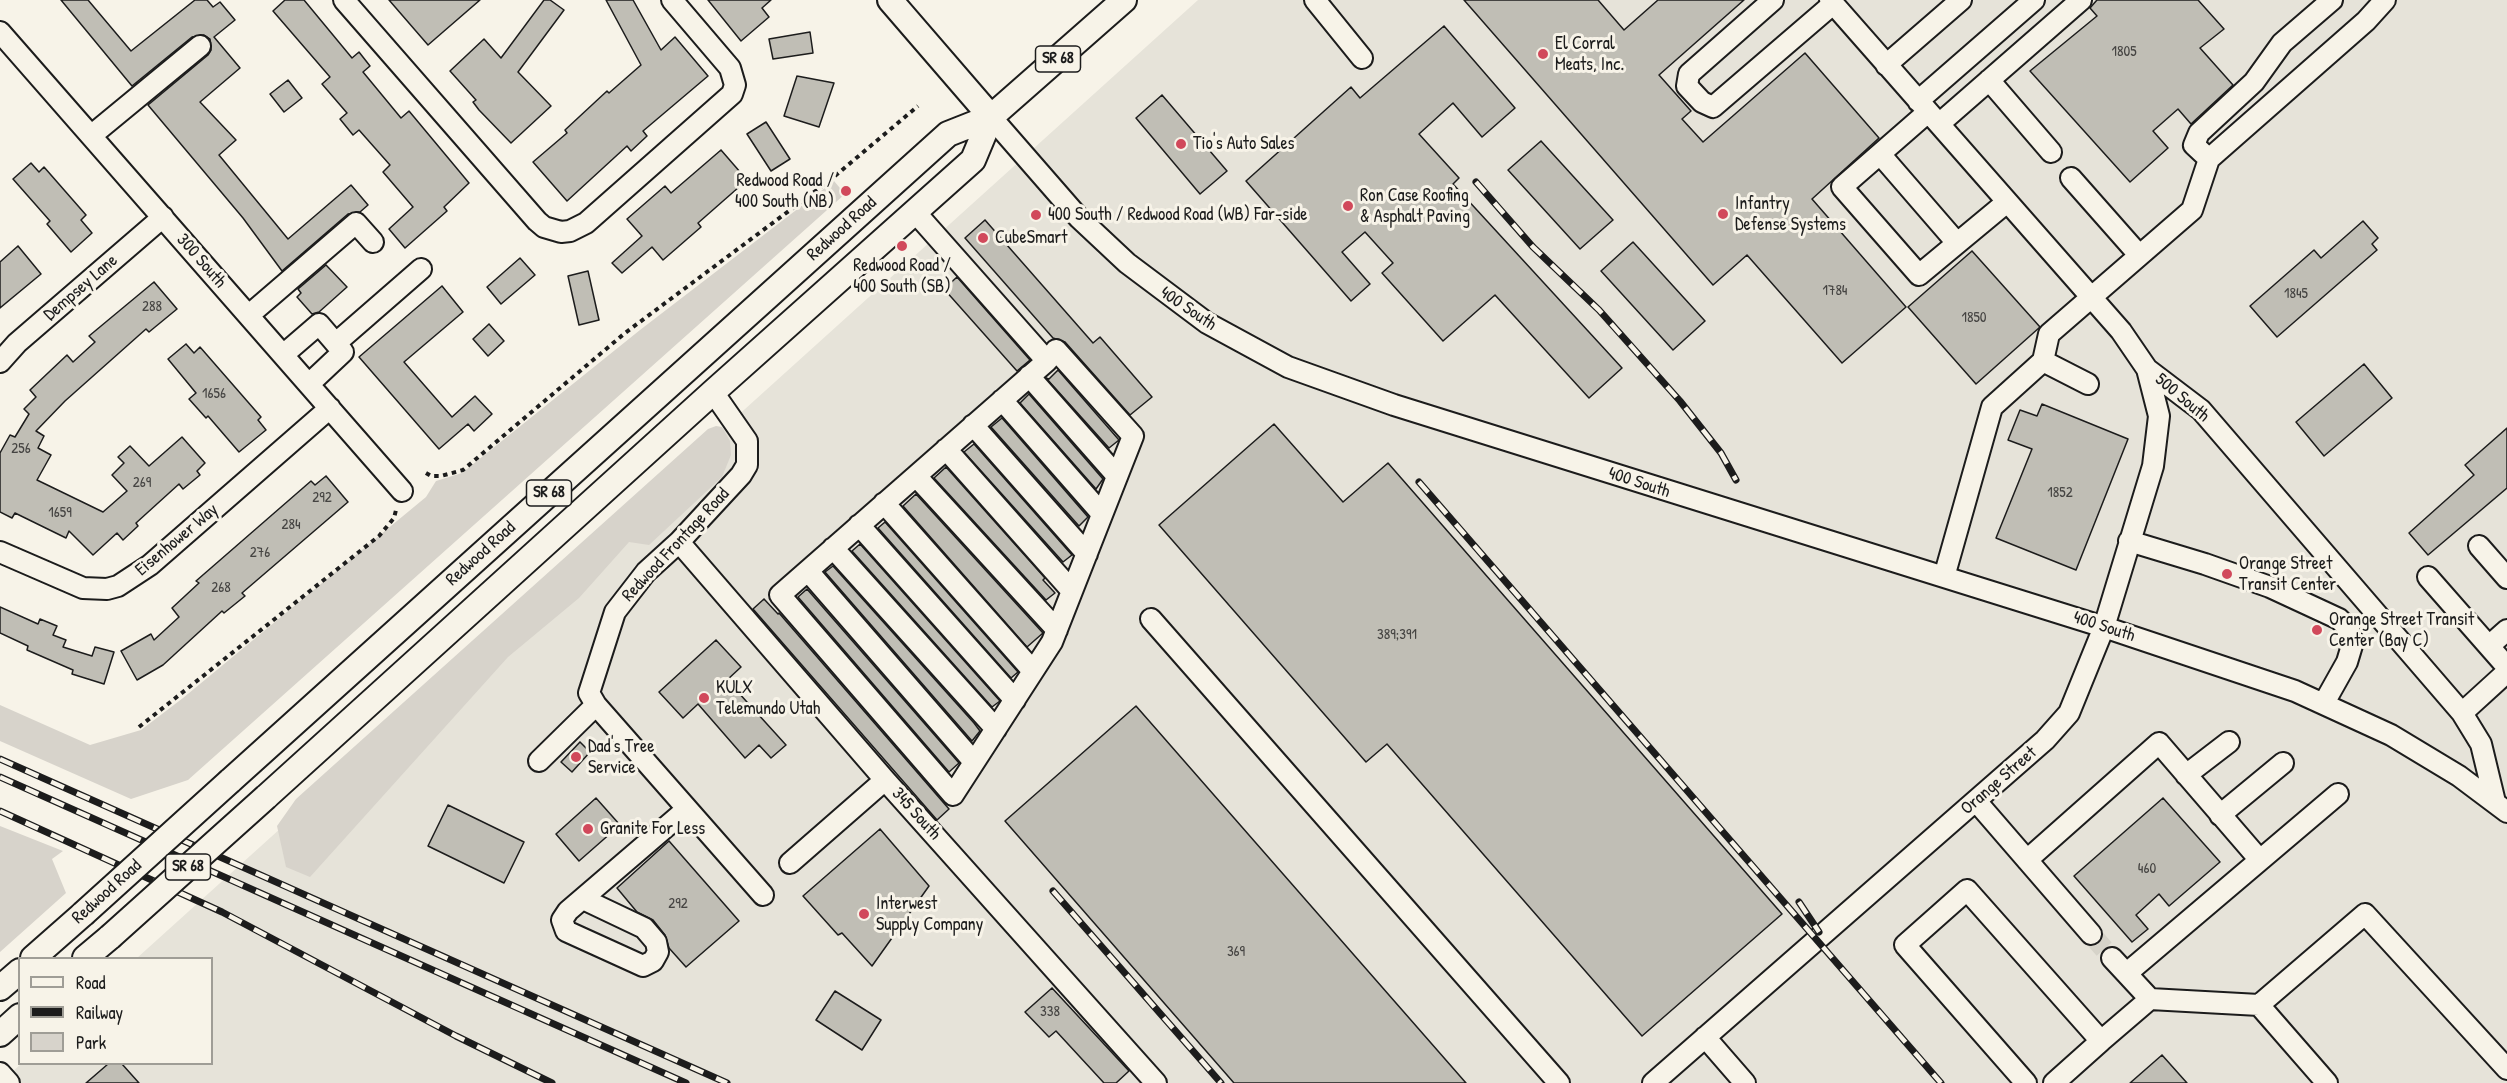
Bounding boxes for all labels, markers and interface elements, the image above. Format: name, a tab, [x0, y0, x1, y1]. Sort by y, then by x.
place label: El Corral Meats, Inc.	[1555, 33, 1624, 76]
house number: 1805	[2111, 43, 2137, 61]
road number: SR 68	[1036, 46, 1080, 72]
marker: El Corral Meats, Inc.	[1536, 47, 1550, 61]
place label: Tio's Auto Sales	[1193, 133, 1295, 155]
marker: Tio's Auto Sales	[1174, 137, 1188, 151]
place label: Redwood Road / 400 South (NB)	[735, 170, 834, 213]
marker: Redwood Road / 400 South (NB)	[839, 184, 853, 198]
place label: Ron Case Roofing & Asphalt Paving	[1360, 185, 1470, 228]
street label: Redwood Road	[803, 192, 881, 266]
place label: Infantry Defense Systems	[1735, 193, 1846, 236]
marker: Ron Case Roofing & Asphalt Paving	[1341, 199, 1355, 213]
place label: 400 South / Redwood Road (WB) Far-side	[1048, 204, 1307, 226]
marker: Infantry Defense Systems	[1716, 207, 1730, 221]
marker: 400 South / Redwood Road (WB) Far-side	[1029, 208, 1043, 222]
place label: CubeSmart	[995, 227, 1067, 249]
street label: 300 South	[172, 229, 230, 293]
marker: CubeSmart	[976, 231, 990, 245]
marker: Redwood Road / 400 South (SB)	[895, 239, 909, 253]
street label: Dempsey Lane	[40, 250, 122, 326]
place label: Redwood Road / 400 South (SB)	[853, 255, 951, 298]
street label: 400 South	[1156, 282, 1220, 336]
house number: 1784	[1823, 282, 1847, 300]
house number: 1845	[2284, 285, 2308, 303]
house number: 288	[142, 298, 162, 316]
house number: 1850	[1961, 309, 1987, 327]
street label: 500 South	[2150, 369, 2214, 427]
house number: 1656	[202, 385, 226, 403]
house number: 256	[11, 440, 31, 458]
street label: 400 South	[1605, 463, 1673, 503]
house number: 269	[133, 474, 151, 492]
road number: SR 68	[526, 480, 572, 506]
street label: Redwood Frontage Road	[618, 484, 734, 606]
house number: 1852	[2047, 484, 2073, 502]
house number: 292	[312, 489, 332, 507]
street label: Eisenhower Way	[131, 499, 223, 581]
house number: 1659	[48, 504, 72, 522]
house number: 284	[281, 516, 301, 534]
street label: Redwood Road	[442, 517, 520, 591]
house number: 276	[250, 544, 270, 562]
place label: Orange Street Transit Center	[2239, 553, 2336, 596]
marker: Orange Street Transit Center	[2220, 567, 2234, 581]
house number: 268	[211, 579, 231, 597]
street label: 400 South	[2070, 607, 2138, 647]
place label: Orange Street Transit Center (Bay C)	[2329, 609, 2474, 652]
marker: Orange Street Transit Center (Bay C)	[2310, 623, 2324, 637]
house number: 389;391	[1377, 626, 1417, 644]
place label: KULX Telemundo Utah	[716, 677, 820, 720]
marker: KULX Telemundo Utah	[697, 691, 711, 705]
place label: Dad's Tree Service	[588, 736, 654, 778]
street label: Orange Street	[1957, 742, 2041, 820]
marker: Dad's Tree Service	[569, 750, 583, 764]
street label: 345 South	[887, 783, 945, 845]
place label: Granite For Less	[600, 818, 705, 840]
marker: Granite For Less	[581, 822, 595, 836]
road number: SR 68	[166, 854, 210, 880]
street label: Redwood Road	[68, 855, 146, 929]
house number: 460	[2138, 860, 2156, 878]
place label: Interwest Supply Company	[876, 893, 983, 936]
house number: 292	[668, 895, 688, 913]
marker: Interwest Supply Company	[857, 907, 871, 921]
house number: 369	[1227, 943, 1245, 961]
legend	[18, 957, 213, 1065]
text: Road	[76, 970, 106, 995]
text: Railway	[76, 1000, 123, 1025]
house number: 338	[1040, 1003, 1060, 1021]
text: Park	[76, 1030, 106, 1055]

